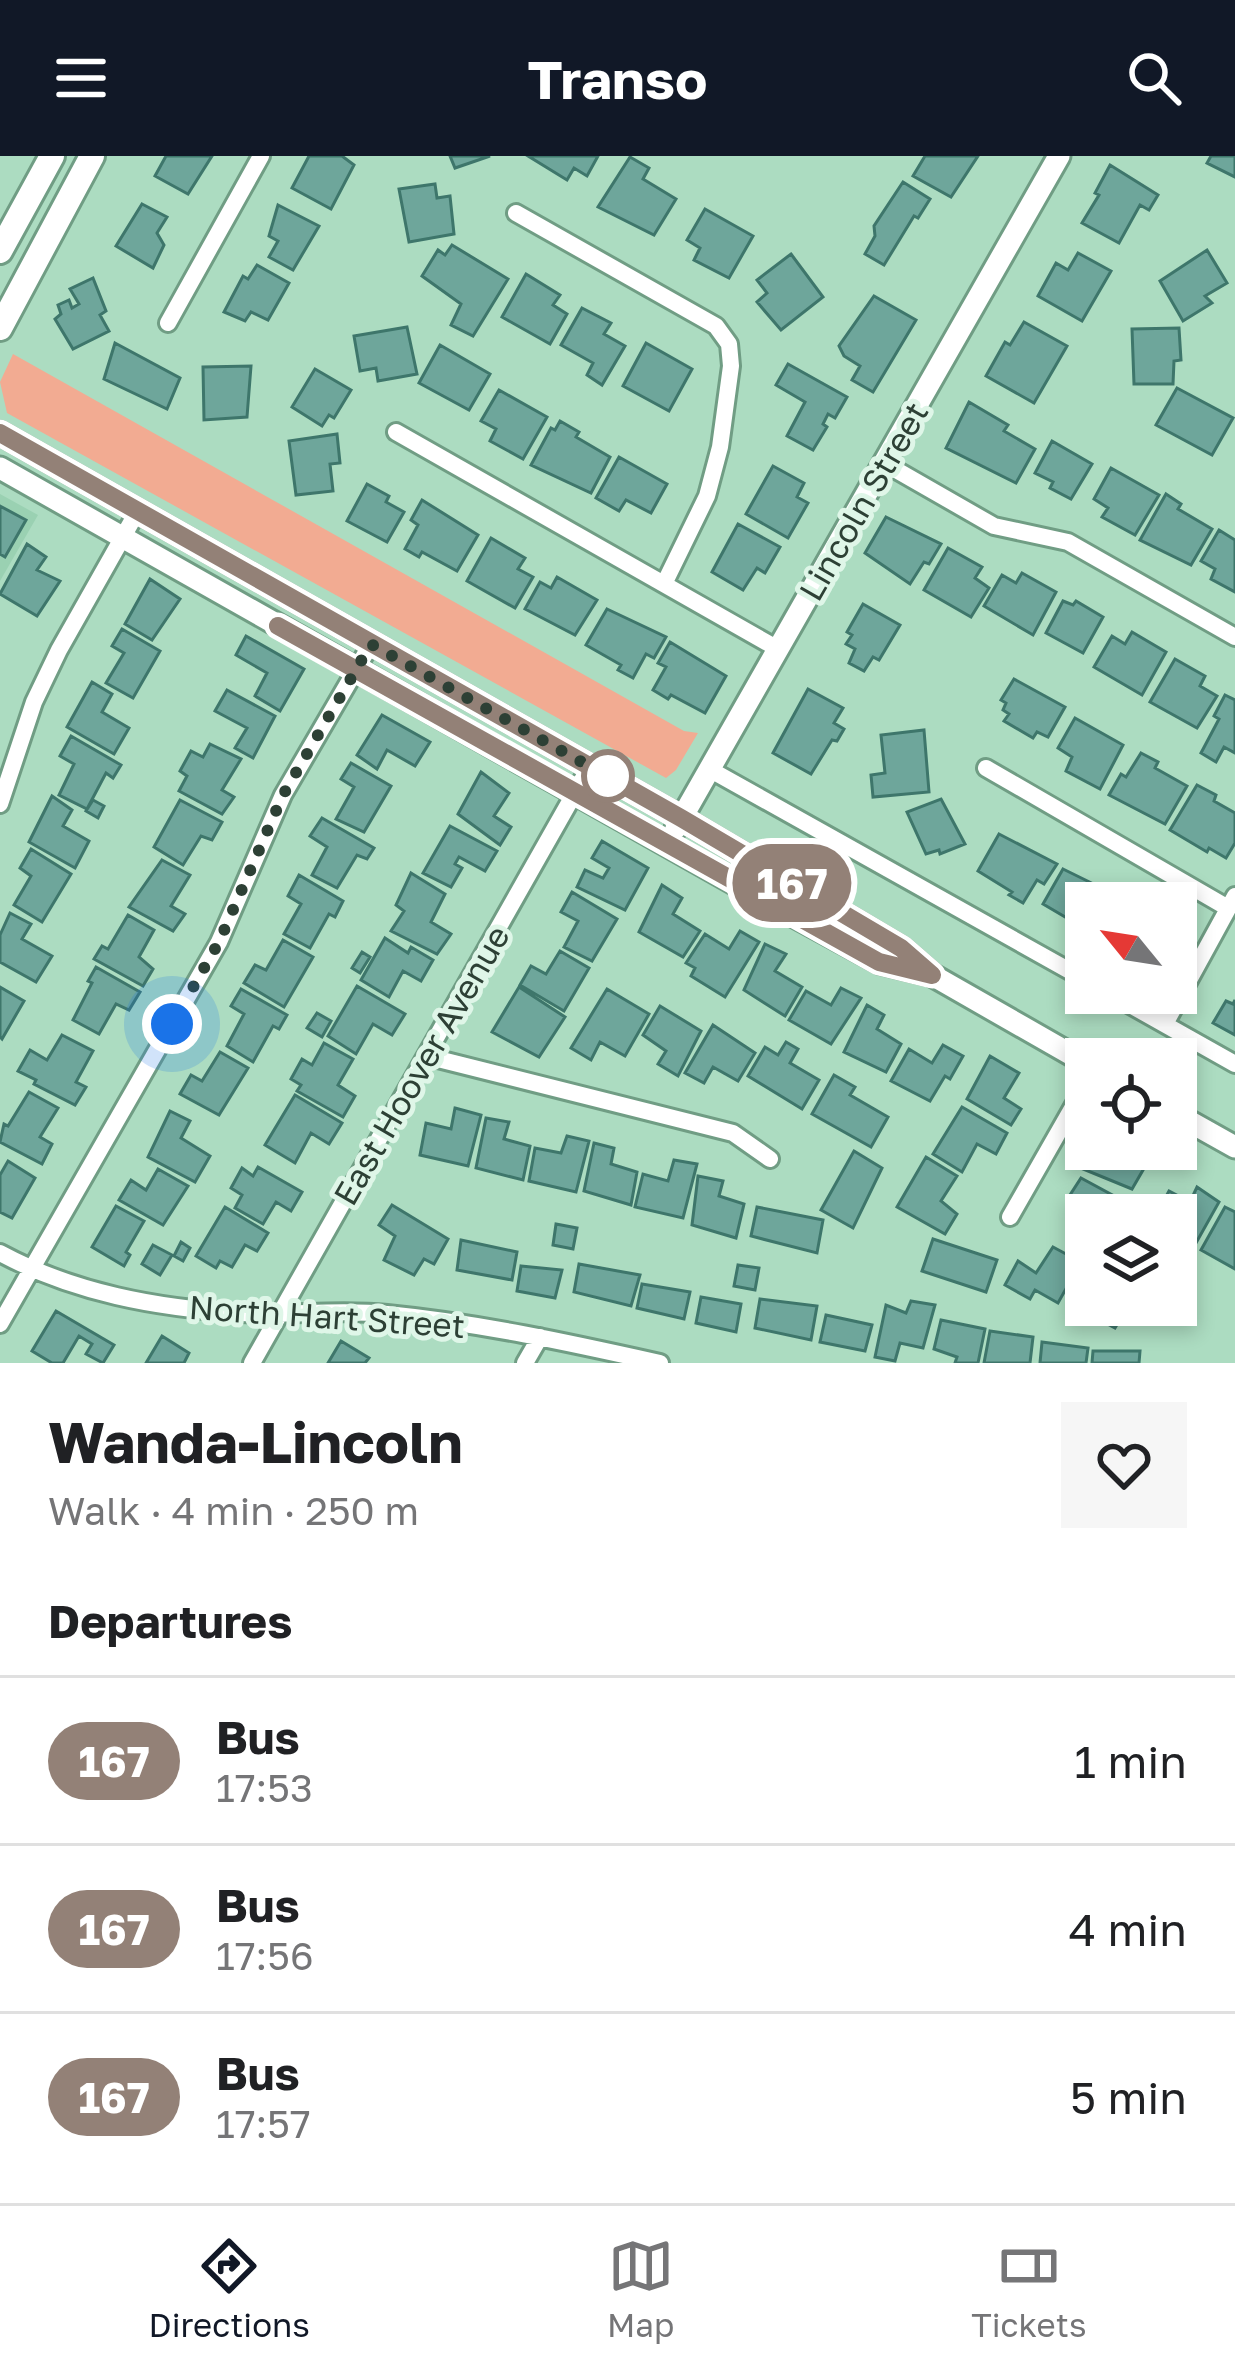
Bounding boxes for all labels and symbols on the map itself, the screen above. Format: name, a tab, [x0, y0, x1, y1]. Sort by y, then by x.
street label: Lincoln Street	[790, 395, 936, 607]
unlabelled marker	[583, 751, 633, 801]
line badge: 167	[723, 844, 861, 922]
north arrow	[1065, 882, 1197, 1014]
street label: East Hoover Avenue	[325, 918, 517, 1212]
your location	[142, 994, 202, 1054]
street label: North Hart Street	[188, 1287, 466, 1345]

